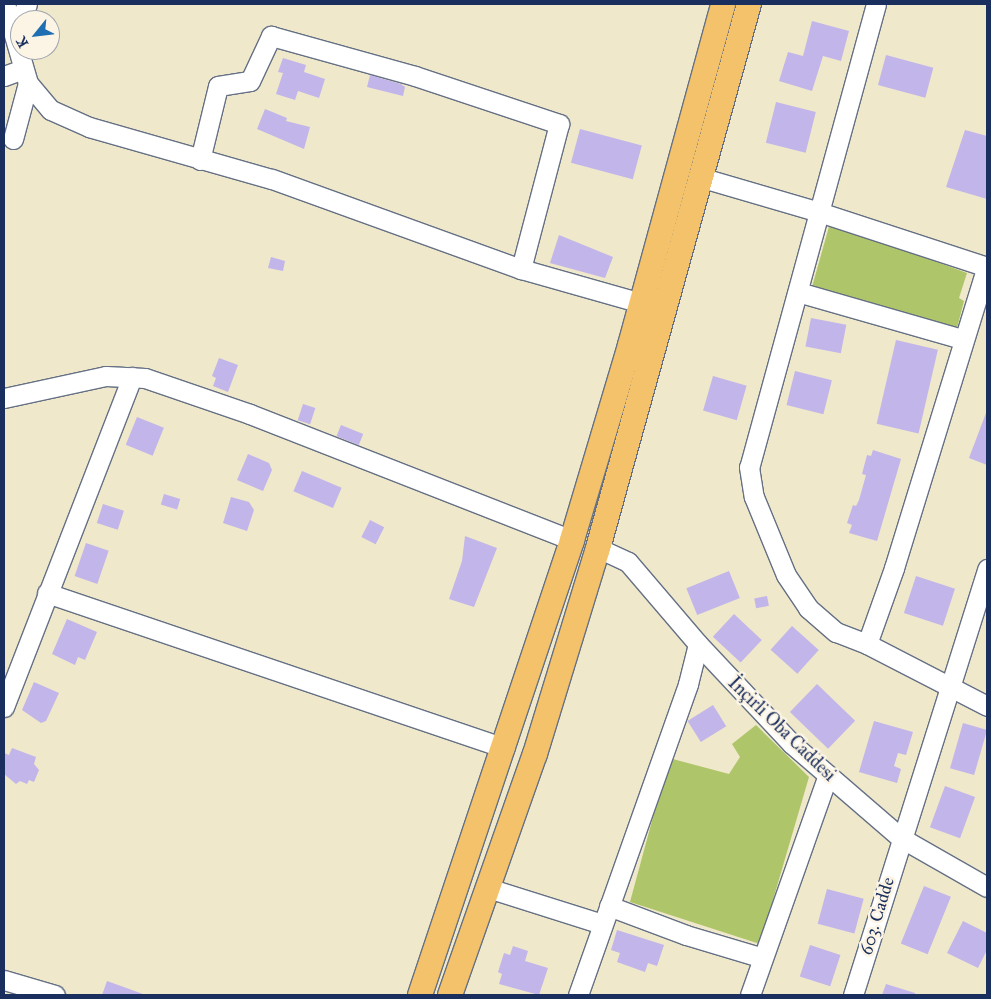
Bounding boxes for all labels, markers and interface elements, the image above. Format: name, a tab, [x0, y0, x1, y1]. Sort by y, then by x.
north arrow	[10, 10, 60, 60]
text: K	[12, 34, 32, 50]
street label: İnçirli Oba Caddesi	[724, 672, 840, 786]
street label: 603. Cadde	[855, 875, 899, 957]

